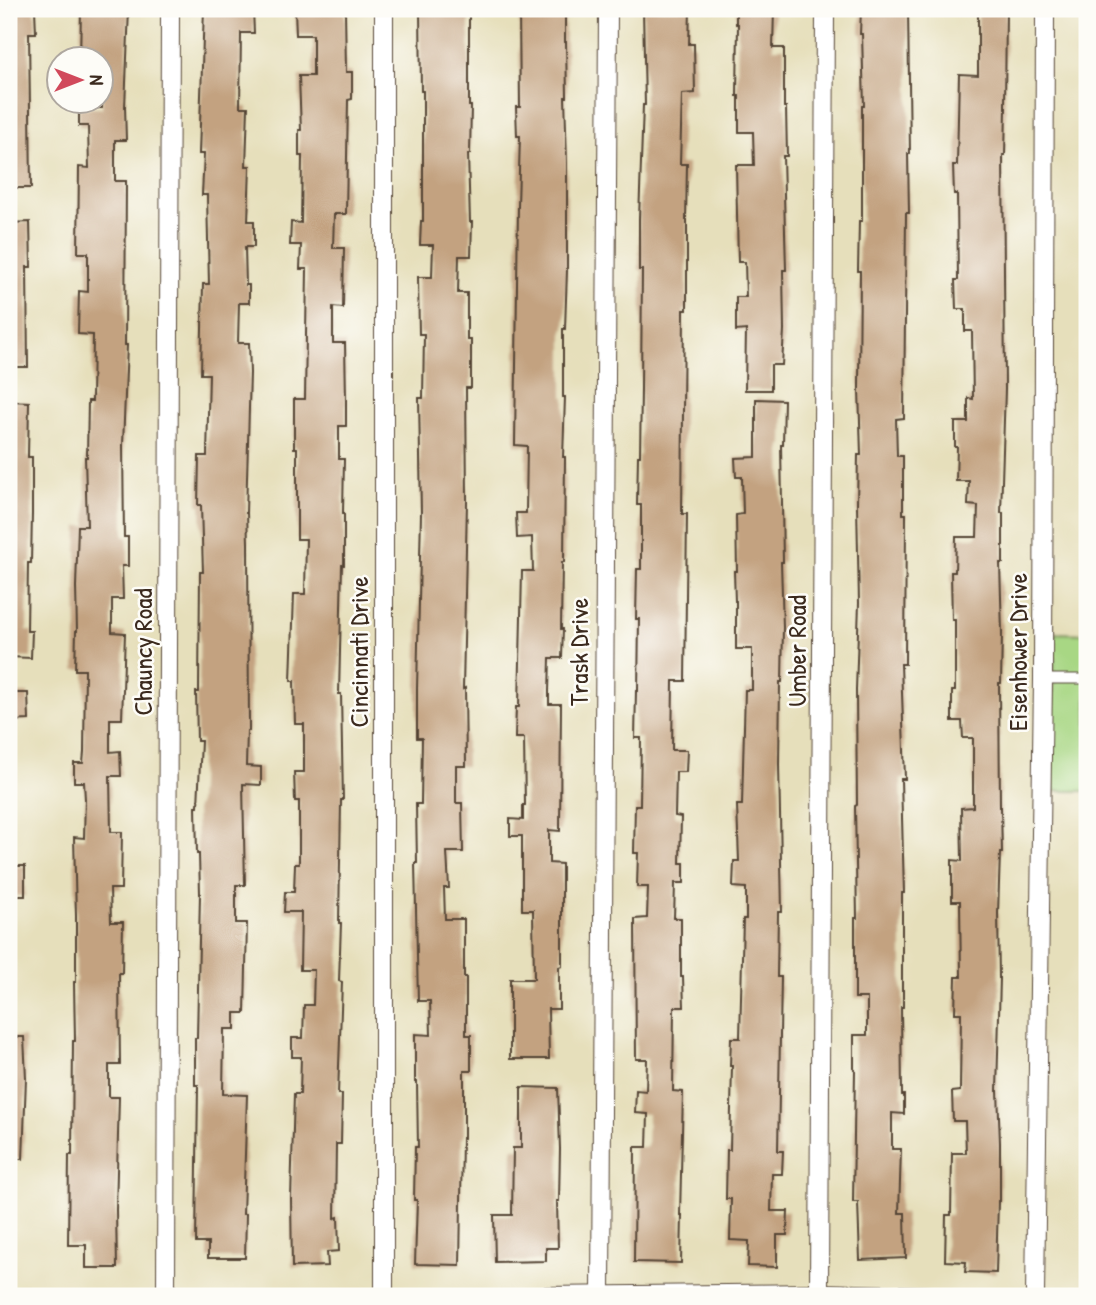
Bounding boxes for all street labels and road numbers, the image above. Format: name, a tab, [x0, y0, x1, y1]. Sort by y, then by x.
street label: Eisenhower Drive	[1000, 573, 1035, 731]
street label: Cincinnati Drive	[341, 576, 376, 728]
street label: Chauncy Road	[125, 588, 160, 716]
street label: Umber Road	[779, 595, 814, 707]
street label: Trask Drive	[561, 598, 596, 706]

